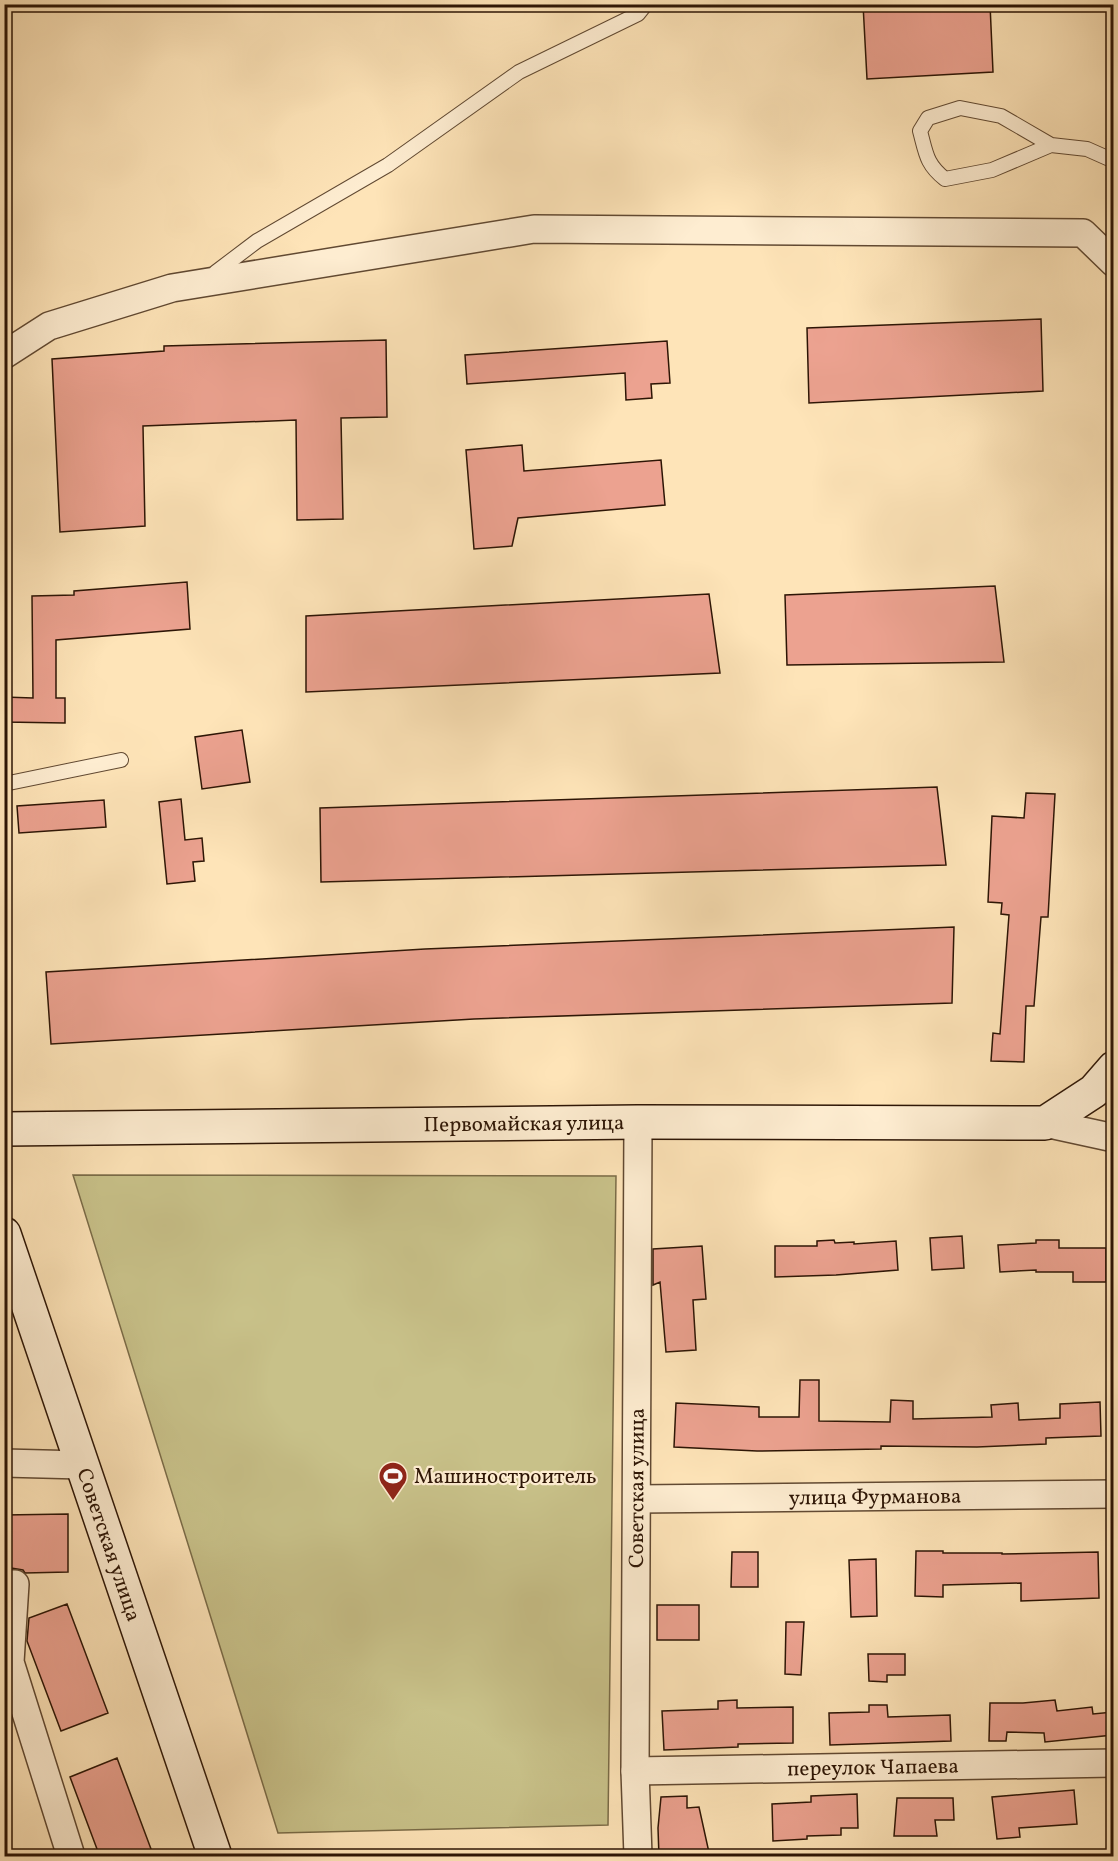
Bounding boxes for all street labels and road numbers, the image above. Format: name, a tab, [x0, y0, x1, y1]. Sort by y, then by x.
street label: Первомайская улица	[423, 1109, 625, 1140]
street label: Советская улица	[623, 1408, 653, 1568]
street label: Советская улица	[69, 1465, 147, 1626]
street label: улица Фурманова	[789, 1483, 961, 1513]
street label: переулок Чапаева	[787, 1753, 959, 1784]

